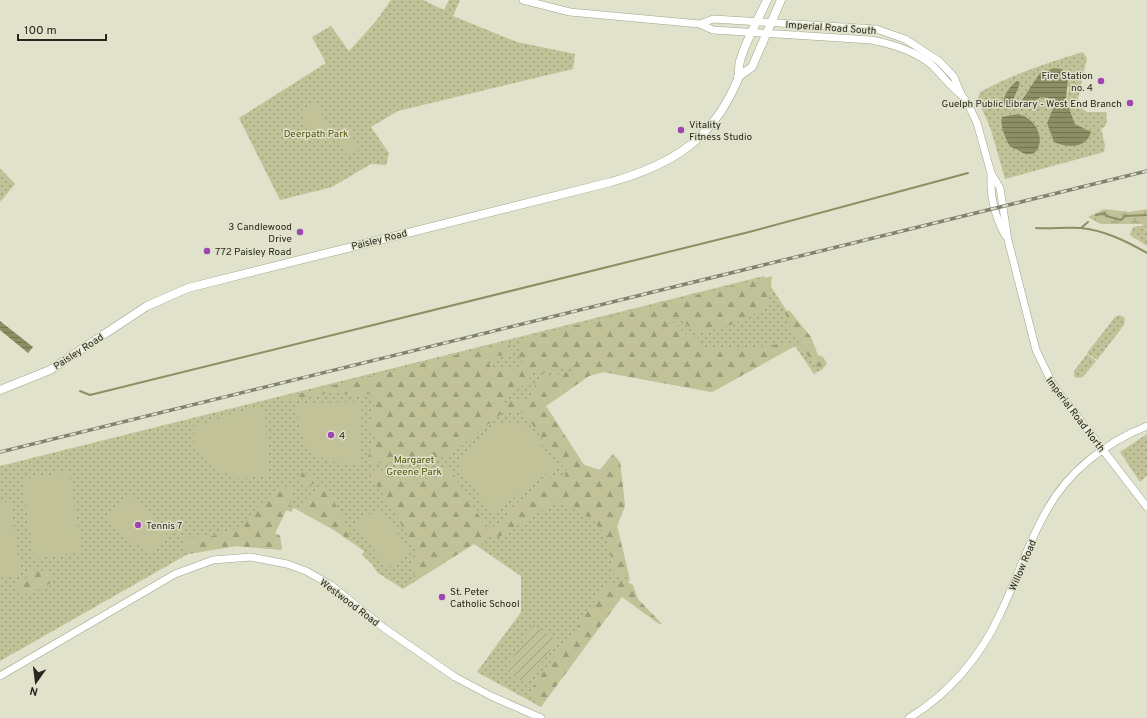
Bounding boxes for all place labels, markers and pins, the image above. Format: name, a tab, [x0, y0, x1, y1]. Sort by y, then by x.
place label: Fire Station no. 4	[1042, 70, 1093, 95]
marker: Fire Station no. 4	[1096, 76, 1106, 86]
place label: Guelph Public Library - West End Branch	[942, 98, 1122, 111]
marker: Guelph Public Library - West End Branch	[1125, 98, 1135, 108]
place label: Vitality Fitness Studio	[689, 119, 752, 144]
marker: Vitality Fitness Studio	[676, 125, 686, 135]
place label: 3 Candlewood Drive	[228, 221, 292, 246]
marker: 3 Candlewood Drive	[295, 227, 305, 237]
marker: 772 Paisley Road	[202, 246, 212, 256]
place label: 772 Paisley Road	[215, 246, 291, 259]
marker: 4	[326, 430, 336, 440]
place label: 4	[339, 430, 345, 443]
marker: Tennis 7	[133, 520, 143, 530]
place label: Tennis 7	[146, 520, 182, 533]
place label: St. Peter Catholic School	[450, 586, 520, 611]
marker: St. Peter Catholic School	[437, 592, 447, 602]

